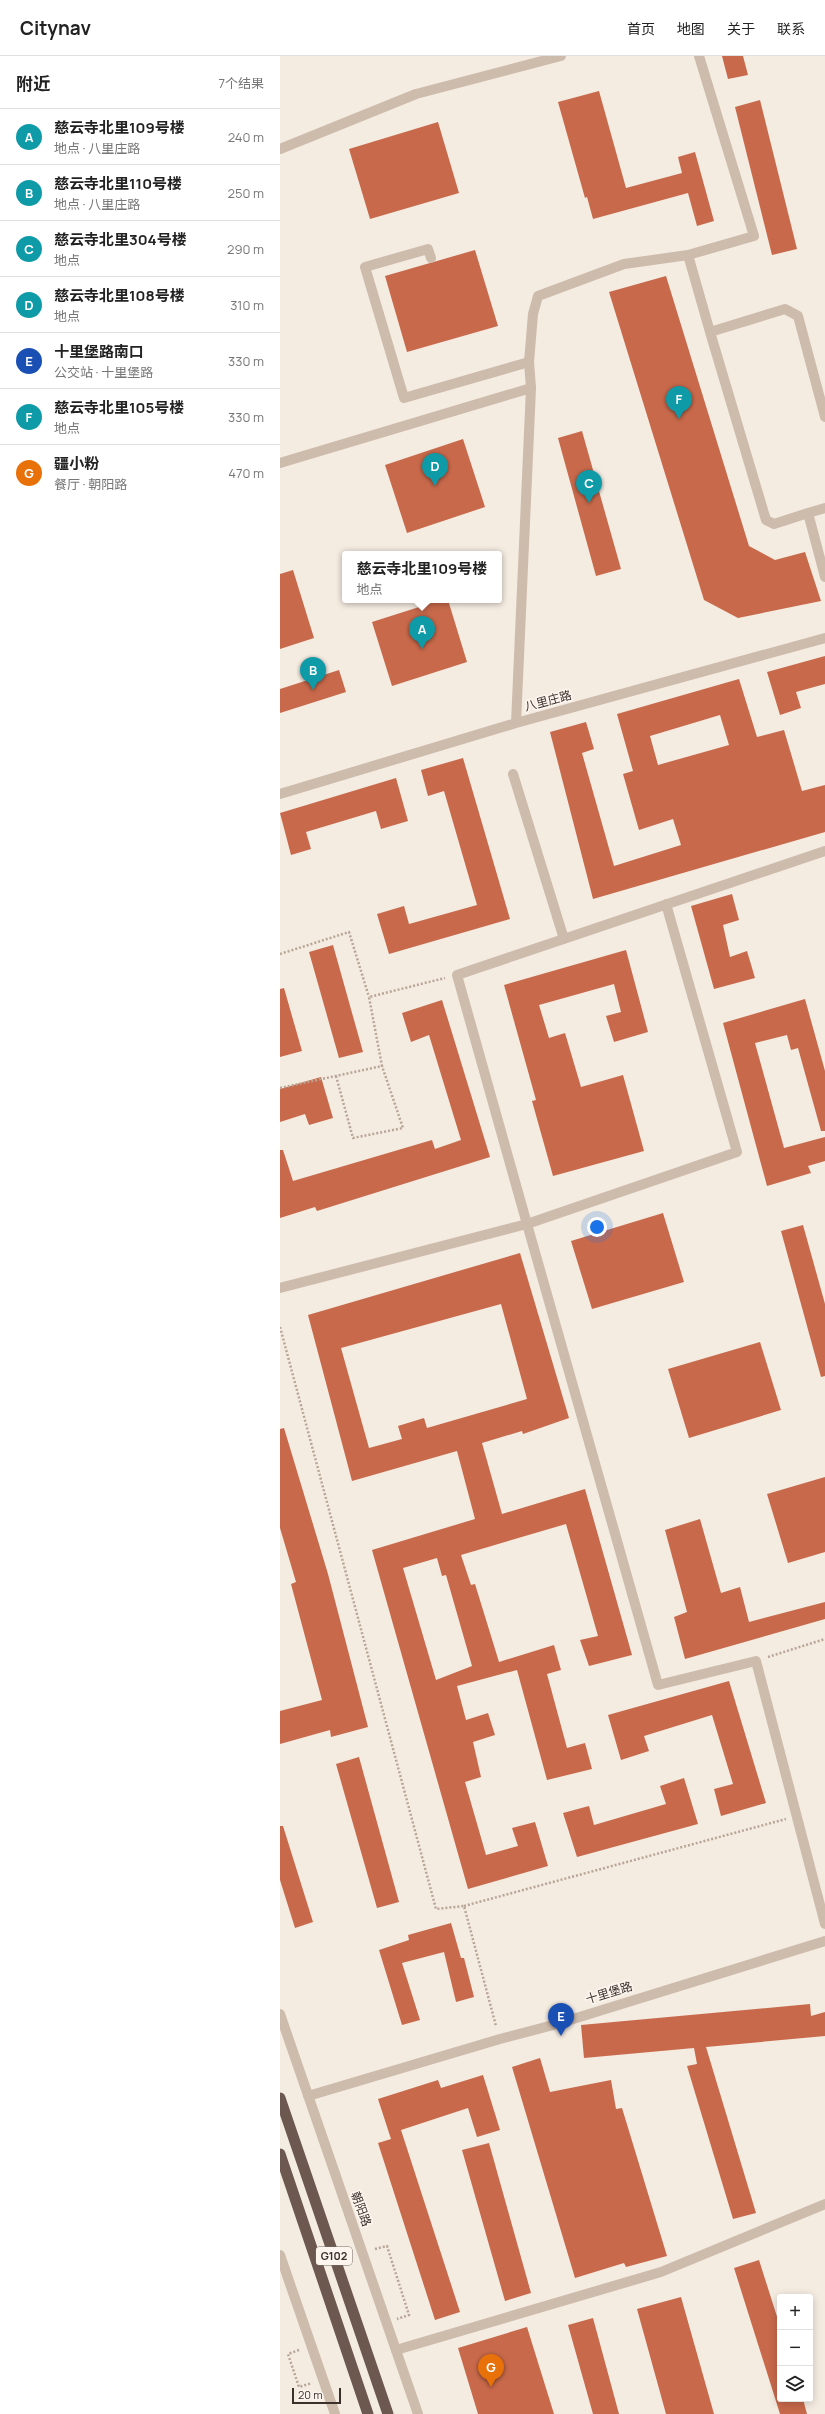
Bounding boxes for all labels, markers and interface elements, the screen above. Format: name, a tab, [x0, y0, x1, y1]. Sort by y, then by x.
text: Citynav	[20, 15, 91, 41]
text: 首页	[627, 19, 655, 38]
text: 地图	[677, 19, 705, 38]
text: 关于	[727, 19, 755, 38]
text: 联系	[777, 19, 805, 38]
text: 附近	[16, 72, 50, 95]
text: 7个结果	[218, 74, 264, 92]
text: 慈云寺北里109号楼	[54, 117, 185, 138]
text: A	[25, 128, 33, 146]
text: 240 m	[228, 128, 264, 146]
text: 地点 · 八里庄路	[54, 139, 140, 157]
text: 慈云寺北里110号楼	[54, 173, 182, 194]
text: B	[25, 184, 33, 202]
text: 250 m	[228, 184, 264, 202]
text: 地点 · 八里庄路	[54, 195, 140, 213]
text: 慈云寺北里304号楼	[54, 229, 187, 250]
text: C	[24, 240, 34, 258]
text: 290 m	[227, 240, 264, 258]
text: 地点	[54, 251, 80, 269]
text: 慈云寺北里108号楼	[54, 285, 185, 306]
text: D	[24, 296, 34, 314]
text: 310 m	[230, 296, 264, 314]
text: 地点	[54, 307, 80, 325]
text: 十里堡路南口	[54, 341, 144, 362]
text: E	[25, 352, 33, 370]
text: 330 m	[228, 352, 264, 370]
text: 公交站 · 十里堡路	[54, 363, 153, 381]
pin: F	[666, 386, 692, 419]
text: 慈云寺北里105号楼	[54, 397, 184, 418]
text: F	[26, 408, 32, 426]
text: 330 m	[228, 408, 264, 426]
text: 地点	[54, 419, 80, 437]
text: 疆小粉	[54, 453, 99, 474]
pin: D	[422, 453, 448, 486]
text: G	[24, 464, 34, 482]
text: 470 m	[228, 464, 264, 482]
pin: C	[576, 470, 602, 503]
text: 餐厅 · 朝阳路	[54, 475, 127, 493]
popup	[342, 551, 502, 603]
text: 慈云寺北里109号楼	[357, 558, 487, 579]
text: 地点	[357, 580, 383, 598]
pin: A	[409, 616, 435, 649]
pin: B	[300, 657, 326, 690]
street label: 八里庄路	[522, 686, 573, 715]
your location	[587, 1217, 607, 1237]
street label: 十里堡路	[583, 1977, 634, 2008]
pin: E	[548, 2003, 574, 2036]
street label: 朝阳路	[347, 2189, 376, 2229]
road number: G102	[316, 2247, 352, 2265]
map controls	[777, 2294, 813, 2402]
button: +	[777, 2294, 813, 2330]
button: −	[777, 2330, 813, 2366]
pin: G	[478, 2354, 504, 2387]
button: layers	[777, 2366, 813, 2402]
scale bar	[292, 2386, 341, 2405]
text: 20 m	[298, 2387, 323, 2402]

